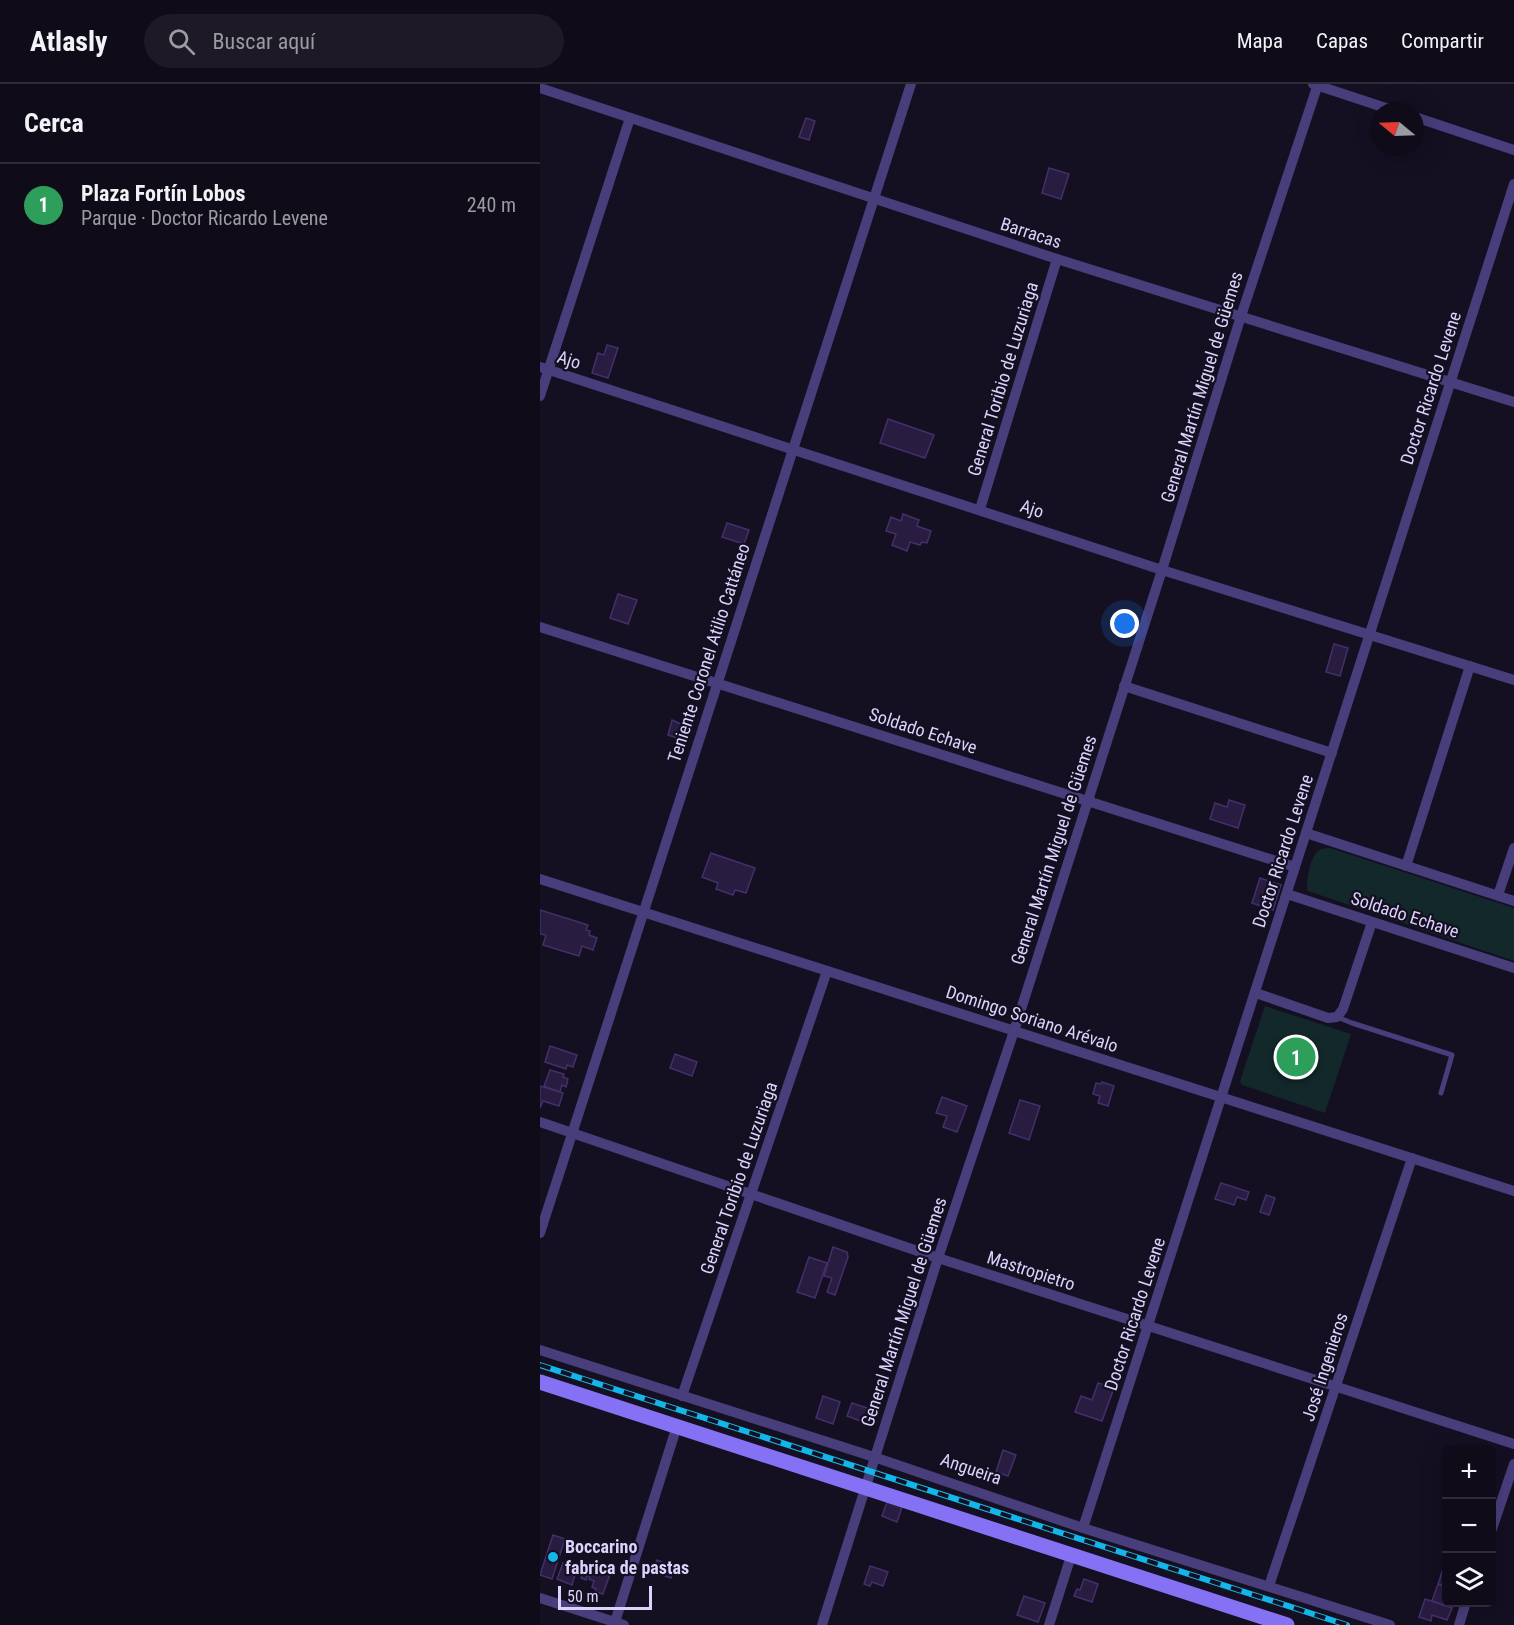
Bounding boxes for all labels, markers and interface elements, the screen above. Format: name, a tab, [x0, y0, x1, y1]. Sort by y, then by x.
search box	[144, 14, 564, 68]
text: Atlasly	[30, 25, 108, 58]
icon: search	[165, 25, 198, 58]
text: Buscar aquí	[213, 29, 315, 54]
text: Mapa	[1237, 29, 1283, 53]
text: Capas	[1316, 29, 1368, 53]
text: Compartir	[1401, 29, 1484, 53]
north arrow	[1370, 102, 1424, 156]
text: Cerca	[24, 108, 84, 138]
text: Plaza Fortín Lobos	[81, 181, 246, 206]
text: 1	[38, 193, 49, 217]
text: 240 m	[467, 193, 516, 217]
text: Parque · Doctor Ricardo Levene	[81, 206, 328, 230]
street label: Barracas	[998, 213, 1064, 252]
street label: General Martín Miguel de Güemes	[1156, 269, 1247, 505]
street label: General Toribio de Luzuriaga	[963, 279, 1042, 478]
street label: Doctor Ricardo Levene	[1396, 309, 1465, 467]
street label: Ajo	[555, 346, 584, 373]
street label: Ajo	[1018, 495, 1047, 522]
street label: Teniente Coronel Atilio Cattáneo	[663, 541, 754, 765]
your location	[1110, 609, 1139, 638]
street label: Soldado Echave	[866, 703, 980, 758]
street label: General Martín Miguel de Güemes	[1006, 732, 1101, 967]
street label: Doctor Ricardo Levene	[1248, 772, 1317, 930]
street label: Soldado Echave	[1348, 887, 1462, 942]
street label: Domingo Soriano Arévalo	[943, 981, 1121, 1056]
pin: 1	[1276, 1034, 1316, 1080]
street label: General Toribio de Luzuriaga	[696, 1079, 781, 1277]
street label: General Martín Miguel de Güemes	[856, 1194, 951, 1429]
street label: Doctor Ricardo Levene	[1100, 1235, 1169, 1393]
street label: Mastropietro	[985, 1246, 1078, 1295]
street label: José Ingenieros	[1297, 1310, 1352, 1424]
map controls	[1442, 1445, 1496, 1607]
button: +	[1442, 1445, 1496, 1499]
street label: Angueira	[938, 1448, 1004, 1489]
button: −	[1442, 1499, 1496, 1553]
place label: Boccarino fabrica de pastas	[565, 1536, 689, 1578]
marker: Boccarino fabrica de pastas	[546, 1550, 560, 1564]
button: layers	[1442, 1553, 1496, 1607]
scale bar	[558, 1583, 652, 1610]
text: 50 m	[567, 1587, 599, 1606]

